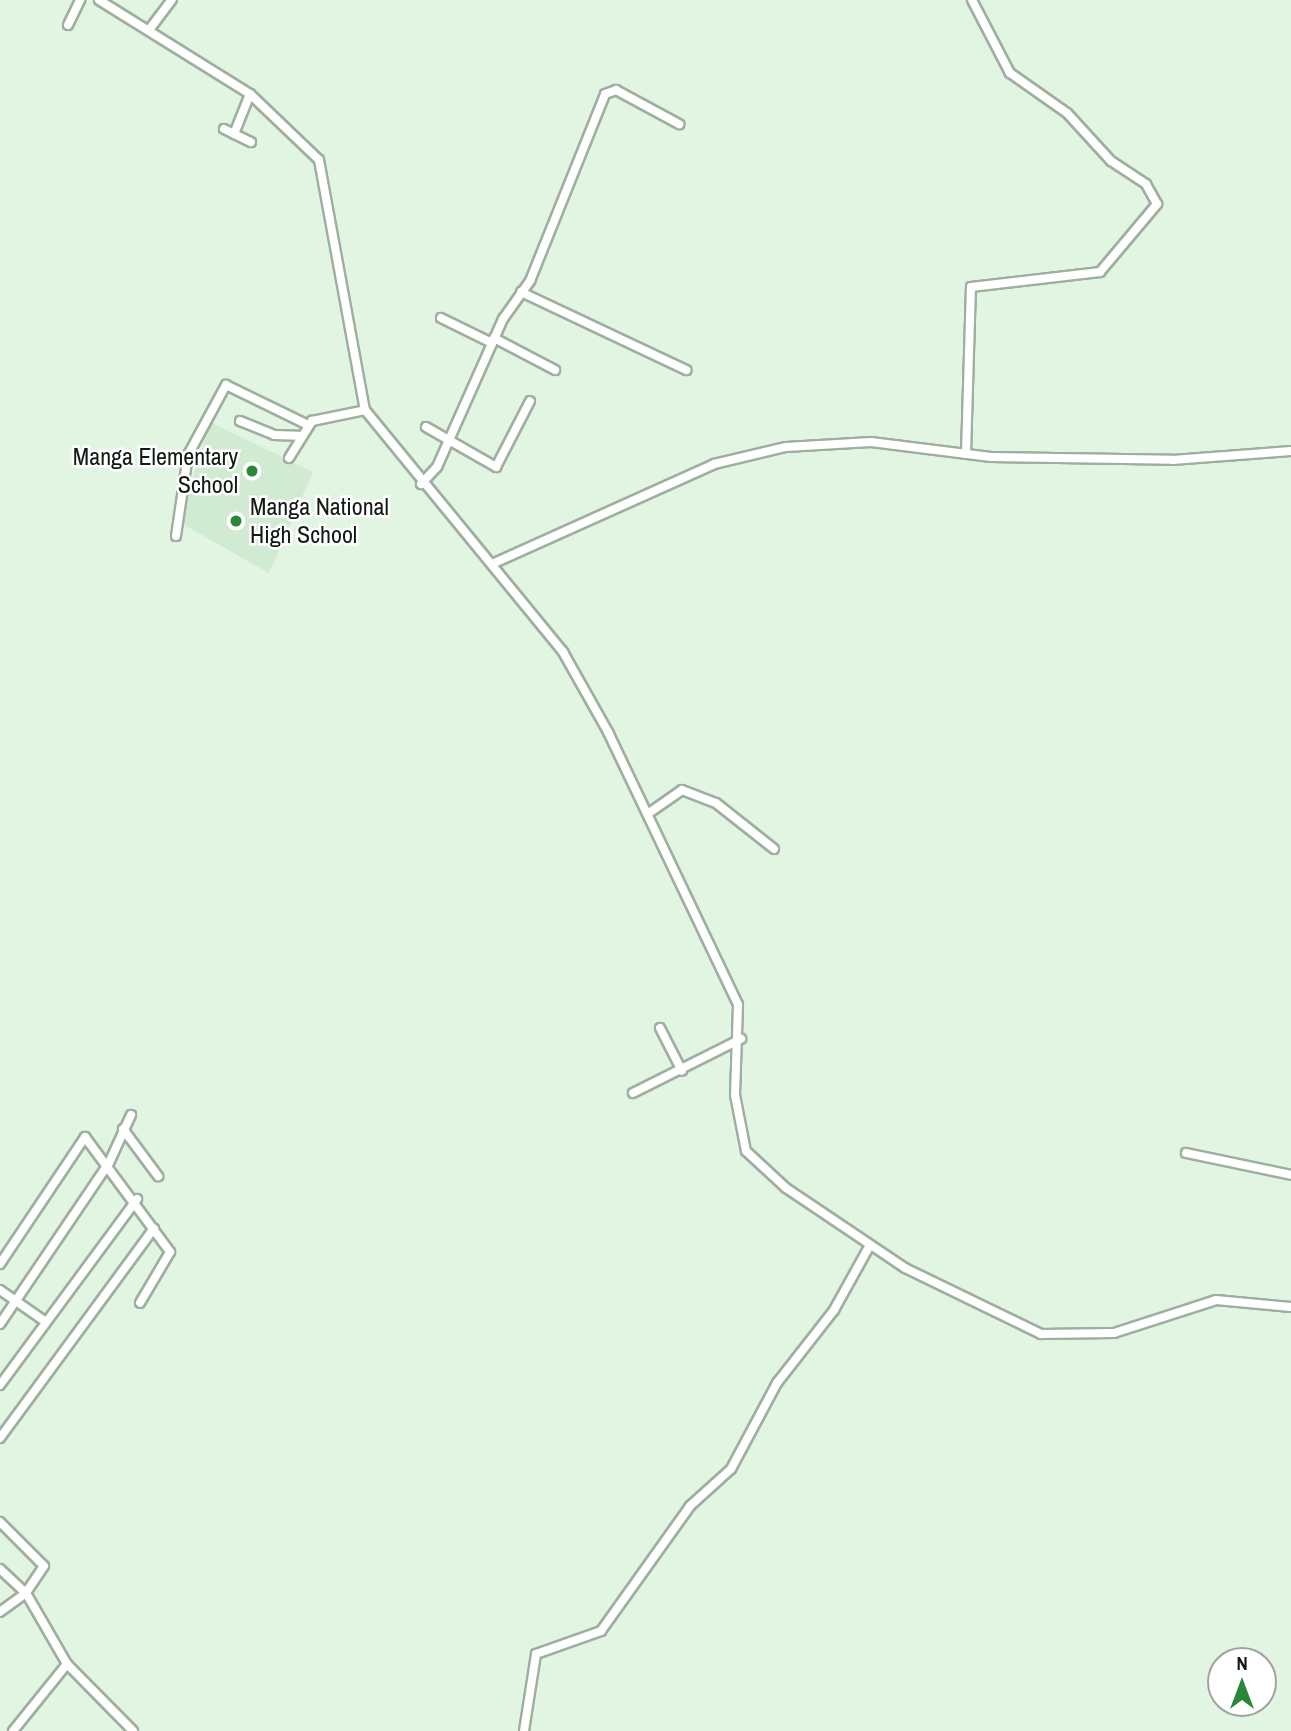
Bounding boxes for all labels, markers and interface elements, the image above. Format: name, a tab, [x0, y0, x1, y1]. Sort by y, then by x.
place label: Manga Elementary School	[73, 443, 238, 499]
marker: Manga Elementary School	[244, 463, 260, 479]
place label: Manga National High School	[250, 493, 389, 549]
marker: Manga National High School	[228, 513, 244, 529]
north arrow	[1207, 1647, 1277, 1717]
text: N	[1236, 1650, 1248, 1676]

